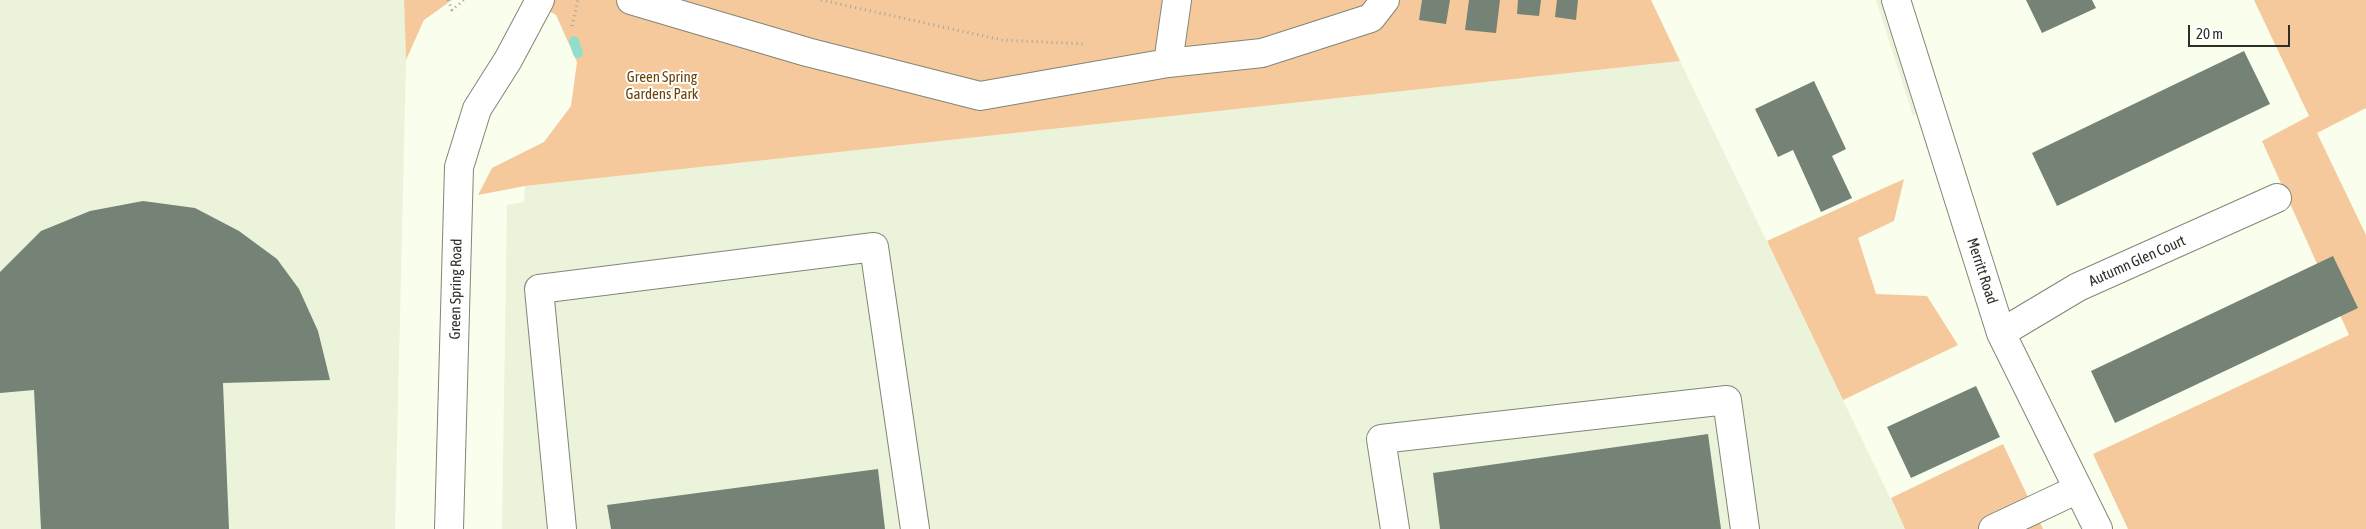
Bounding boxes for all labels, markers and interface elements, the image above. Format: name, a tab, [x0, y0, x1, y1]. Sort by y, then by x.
scale bar	[2191, 15, 2294, 47]
text: 20 m	[2196, 25, 2223, 42]
park label: Green Spring Gardens Park	[626, 68, 698, 103]
street label: Autumn Glen Court	[2086, 232, 2188, 290]
street label: Merritt Road	[1963, 236, 2001, 306]
street label: Green Spring Road	[446, 238, 466, 340]

